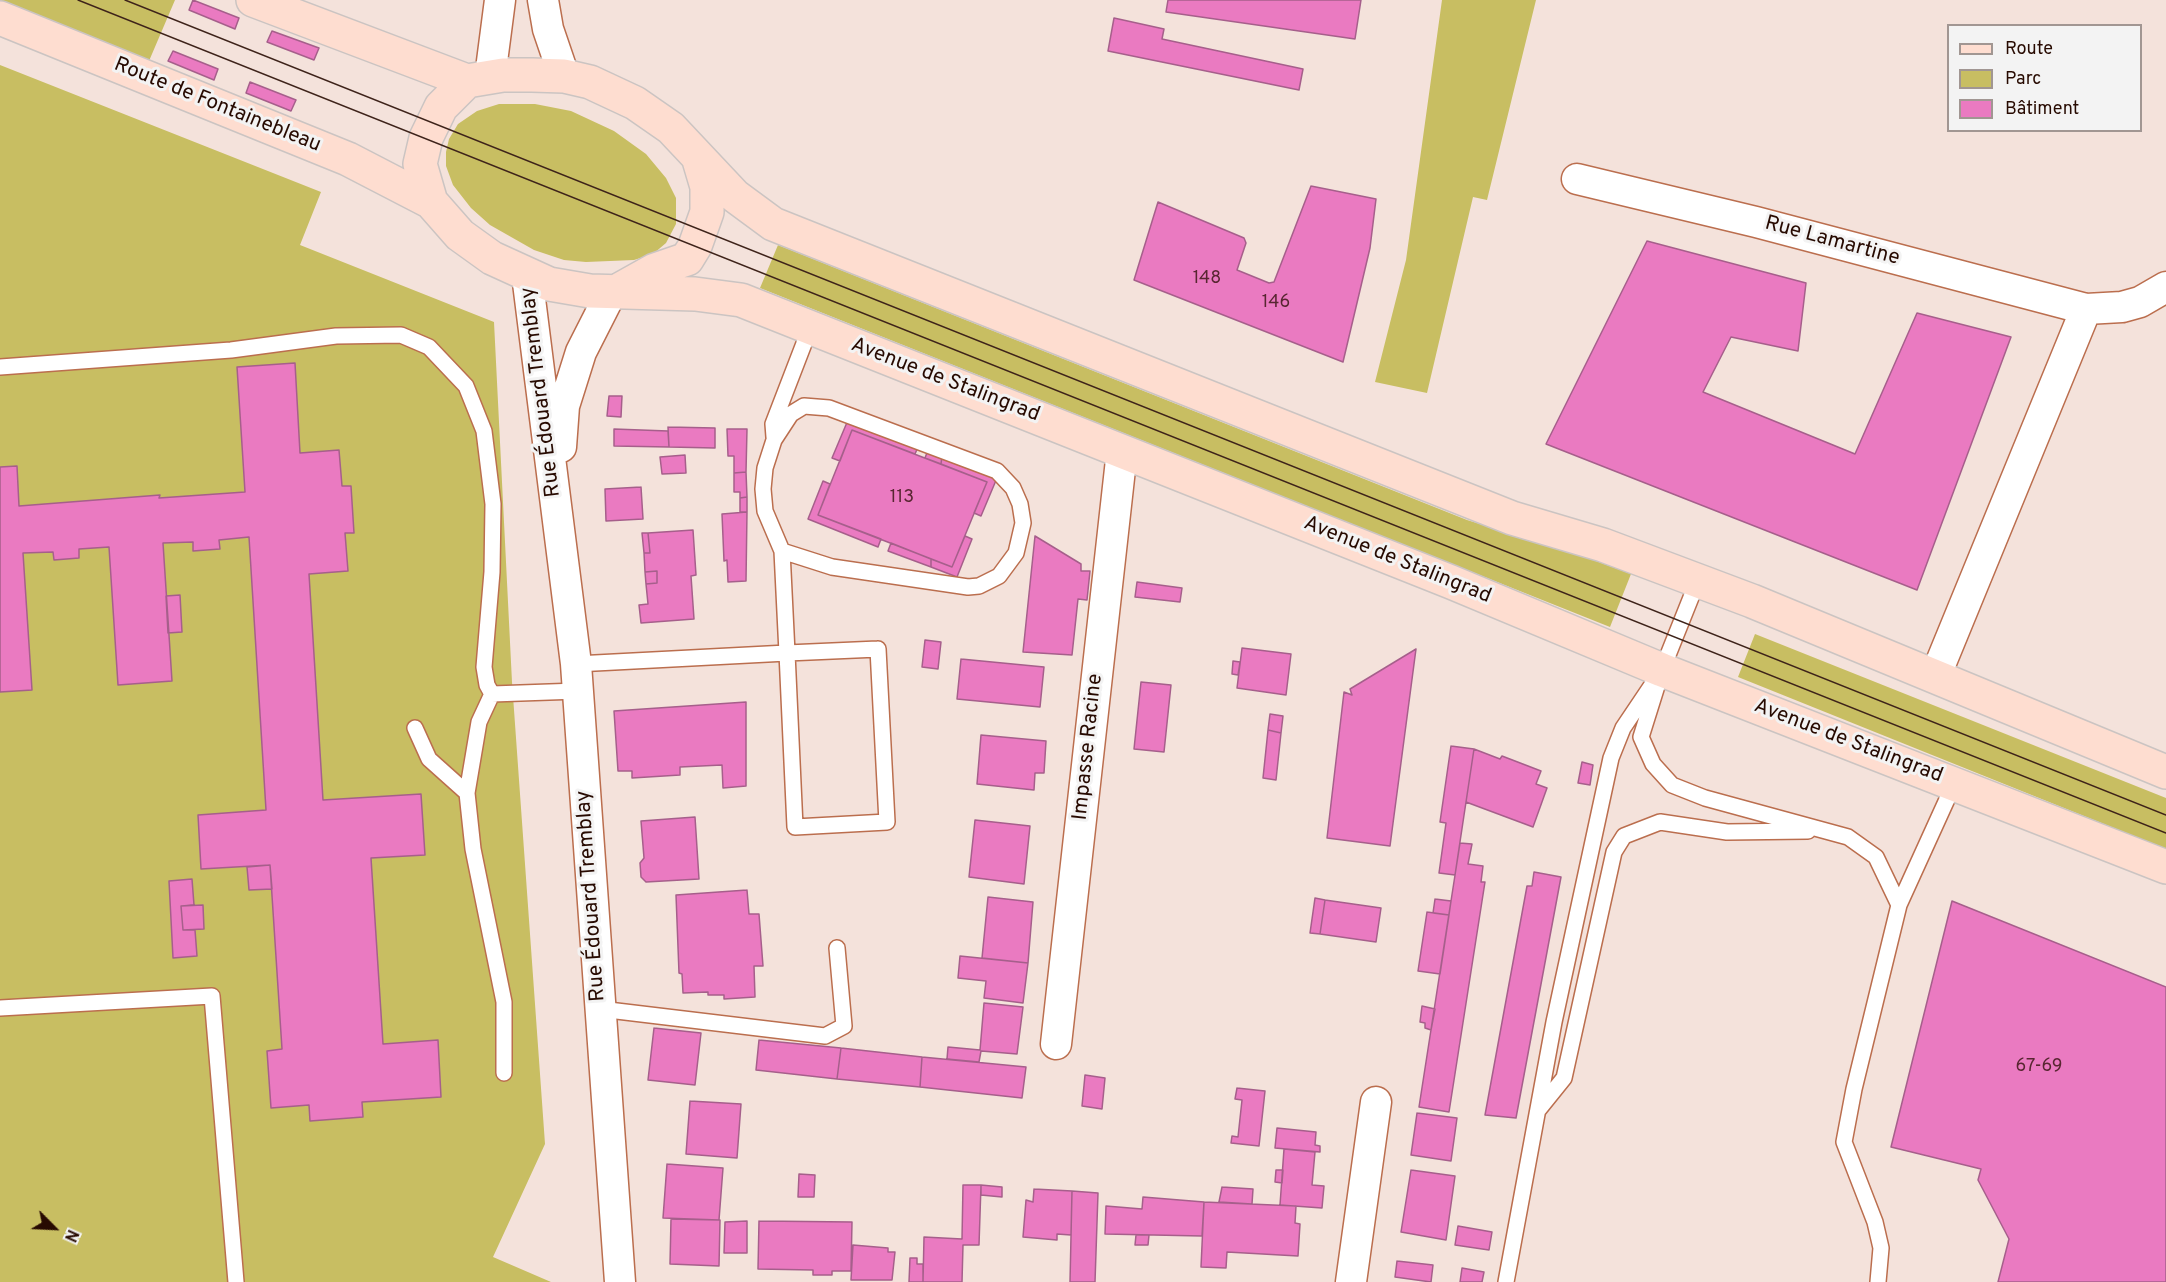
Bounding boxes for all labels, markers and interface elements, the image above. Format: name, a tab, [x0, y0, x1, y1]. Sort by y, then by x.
legend	[1947, 24, 2142, 132]
text: Route	[2005, 38, 2053, 61]
street label: Route de Fontainebleau	[110, 53, 324, 159]
text: Parc	[2005, 68, 2041, 91]
text: Bâtiment	[2005, 98, 2079, 121]
street label: Rue Lamartine	[1762, 212, 1902, 272]
house number: 148	[1193, 268, 1221, 290]
street label: Rue Édouard Tremblay	[517, 286, 567, 498]
house number: 146	[1262, 292, 1290, 314]
street label: Avenue de Stalingrad	[847, 333, 1043, 429]
house number: 113	[890, 487, 914, 509]
street label: Avenue de Stalingrad	[1299, 512, 1495, 610]
street label: Impasse Racine	[1069, 672, 1109, 822]
street label: Avenue de Stalingrad	[1750, 694, 1946, 790]
street label: Rue Édouard Tremblay	[572, 790, 612, 1002]
house number: 67-69	[2016, 1056, 2062, 1078]
north arrow	[24, 1198, 84, 1258]
text: N	[59, 1226, 82, 1245]

